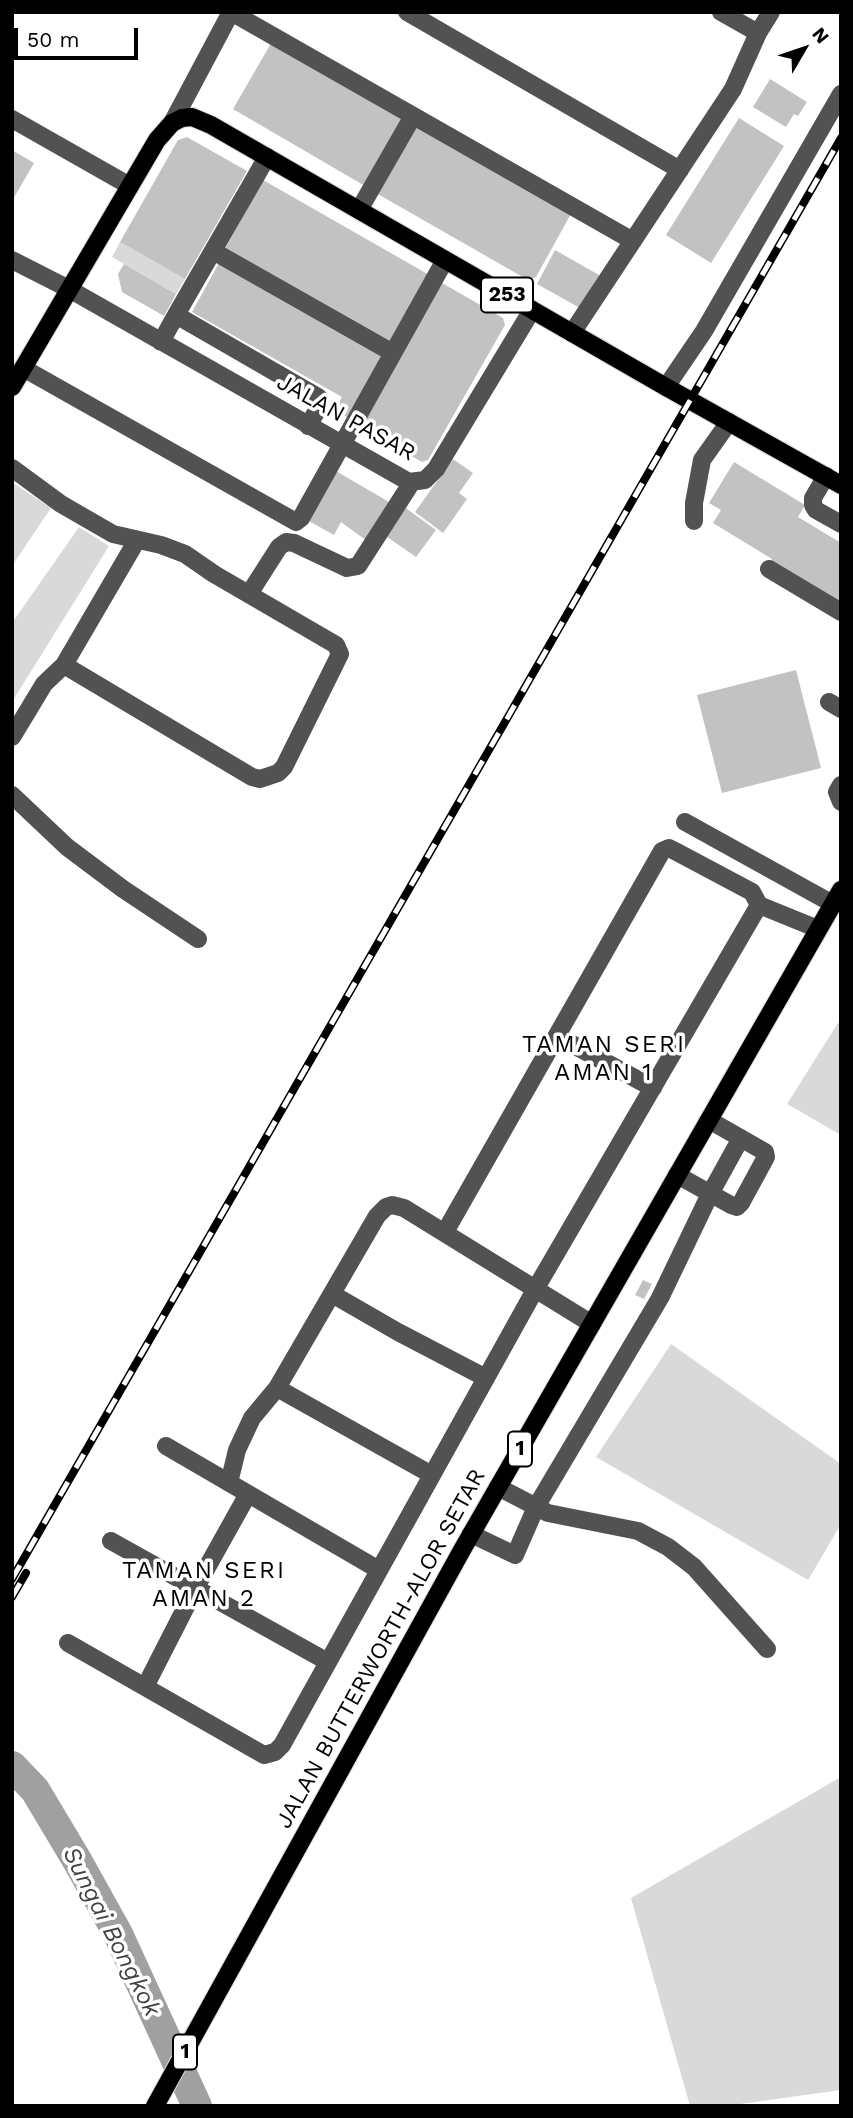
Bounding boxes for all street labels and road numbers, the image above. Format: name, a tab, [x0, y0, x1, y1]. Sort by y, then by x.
road number: 253	[481, 278, 533, 312]
street label: JALAN PASAR	[272, 369, 420, 467]
road number: 1	[508, 1432, 532, 1466]
street label: JALAN BUTTERWORTH-ALOR SETAR	[270, 1464, 492, 1834]
road number: 1	[173, 2035, 197, 2070]

